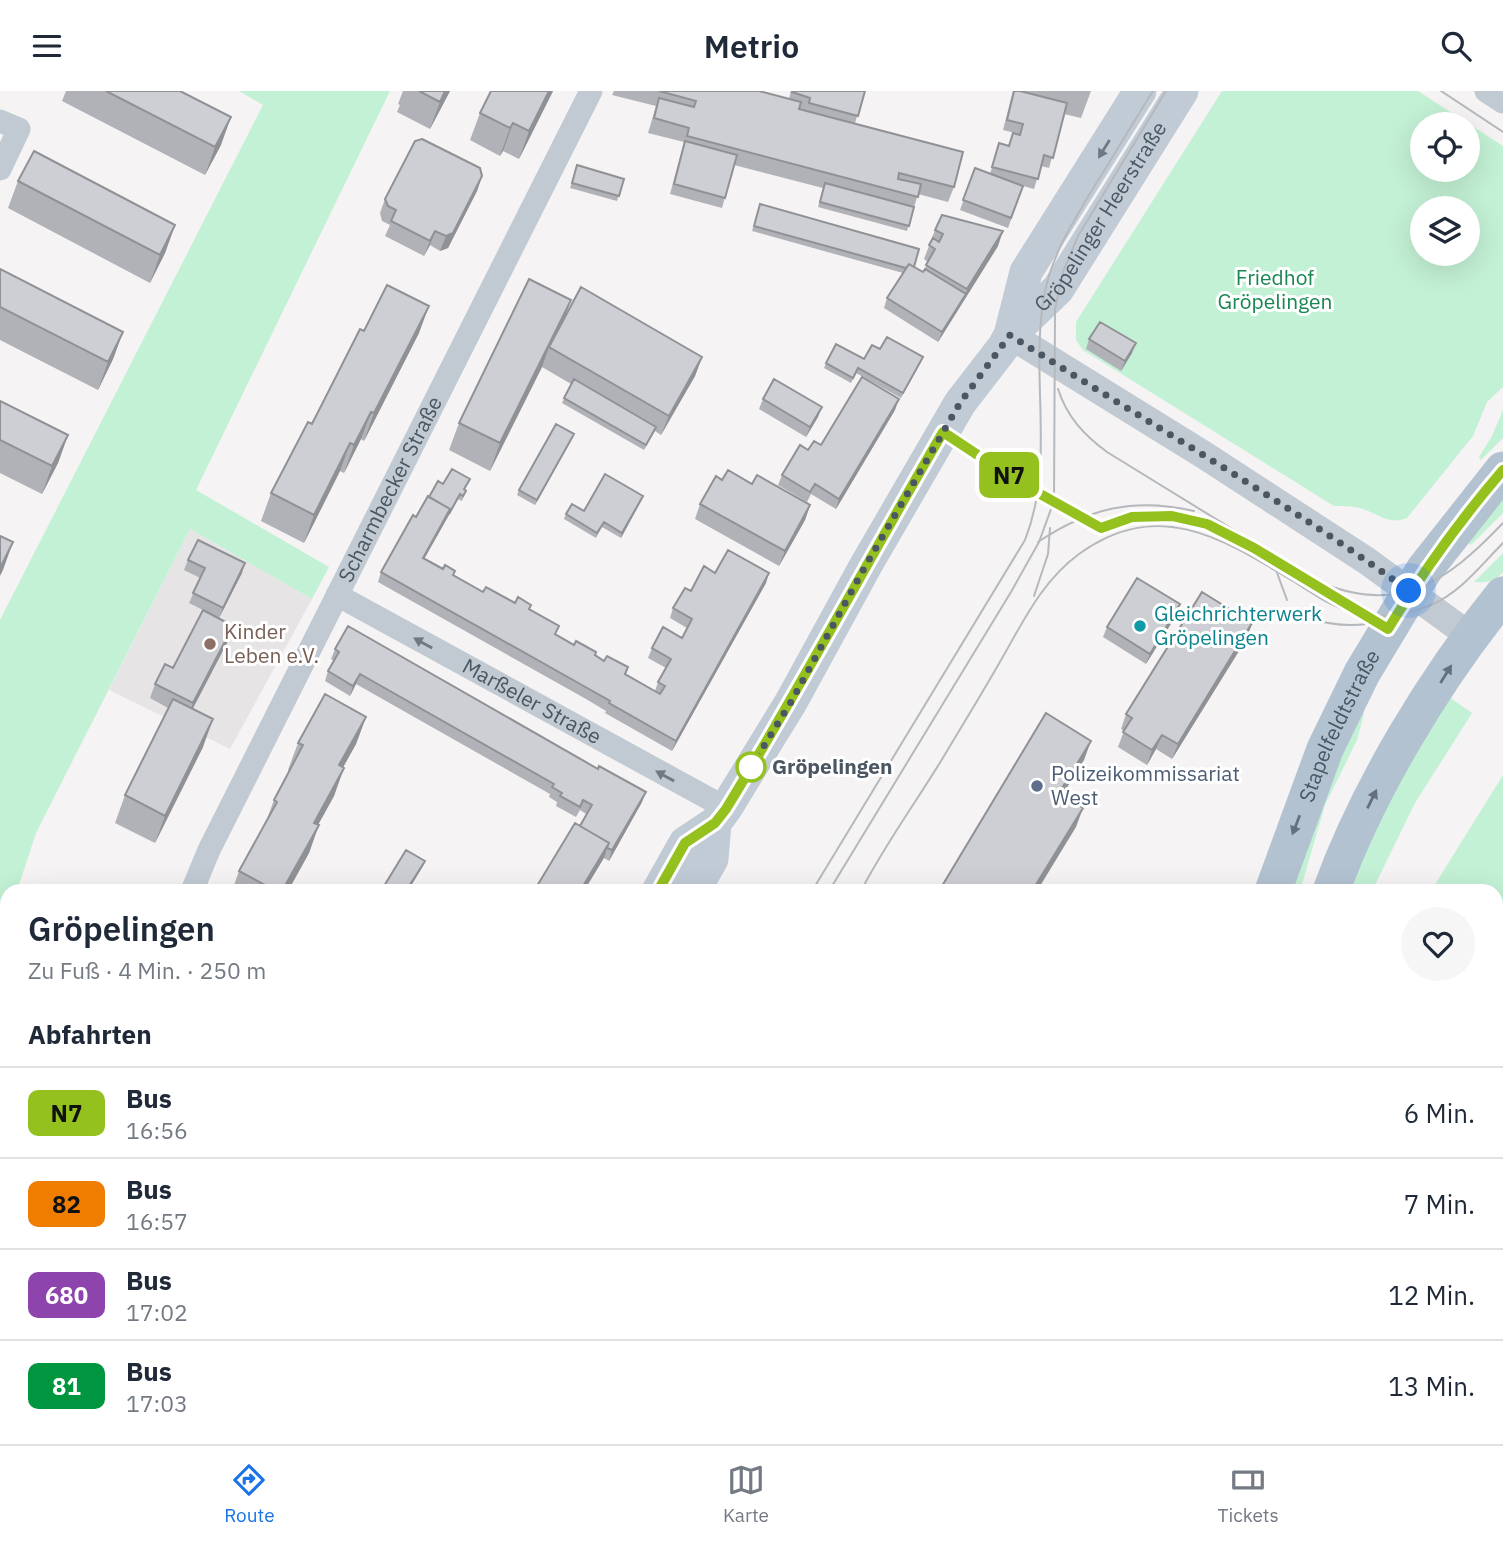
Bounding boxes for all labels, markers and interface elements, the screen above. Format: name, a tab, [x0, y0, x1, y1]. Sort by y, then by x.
text: Metrio	[704, 25, 799, 67]
icon: menu	[28, 27, 66, 65]
icon: search	[1437, 27, 1475, 65]
map controls	[1410, 112, 1480, 266]
button: locate	[1410, 112, 1480, 182]
street label: Gröpelinger Heerstraße	[1028, 116, 1172, 318]
one-way arrow	[1097, 139, 1110, 158]
button: layers	[1410, 196, 1480, 266]
park label: Friedhof Gröpelingen	[1218, 263, 1332, 315]
street label: Scharmbecker Straße	[331, 391, 448, 587]
line badge: N7	[978, 452, 1040, 498]
text: N7	[993, 459, 1025, 491]
your location	[1391, 573, 1426, 608]
place label: Gleichrichterwerk Gröpelingen	[1154, 599, 1322, 651]
place label: Kinder Leben e.V.	[224, 617, 319, 669]
marker: Gleichrichterwerk Gröpelingen	[1132, 618, 1148, 634]
marker: Kinder Leben e.V.	[202, 636, 218, 652]
one-way arrow	[414, 637, 433, 649]
street label: Stapelfeldtstraße	[1292, 644, 1386, 806]
street label: Marßeler Straße	[458, 651, 607, 750]
one-way arrow	[1439, 664, 1452, 684]
marker: Gröpelingen	[736, 752, 766, 782]
place label: Gröpelingen	[772, 752, 893, 780]
place label: Polizeikommissariat West	[1051, 759, 1240, 811]
one-way arrow	[656, 770, 675, 782]
marker: Polizeikommissariat West	[1029, 778, 1045, 794]
one-way arrow	[1367, 789, 1378, 809]
one-way arrow	[1290, 815, 1301, 836]
text: Gröpelingen	[28, 907, 215, 950]
button: heart	[1401, 907, 1475, 981]
text: Zu Fuß · 4 Min. · 250 m	[28, 955, 266, 985]
text: Abfahrten	[28, 1017, 152, 1051]
text: Bus	[126, 1081, 172, 1115]
text: 6 Min.	[1404, 1096, 1475, 1130]
text: N7	[51, 1097, 82, 1129]
text: 16:56	[126, 1115, 188, 1145]
text: Bus	[126, 1172, 172, 1206]
text: 7 Min.	[1404, 1187, 1475, 1221]
text: 82	[52, 1188, 81, 1220]
text: 16:57	[126, 1206, 188, 1236]
text: Bus	[126, 1263, 172, 1297]
text: 12 Min.	[1388, 1278, 1475, 1312]
text: 680	[45, 1279, 88, 1311]
text: 17:02	[126, 1297, 188, 1327]
text: Bus	[126, 1354, 172, 1388]
text: 13 Min.	[1388, 1369, 1475, 1403]
text: 81	[52, 1370, 81, 1402]
text: 17:03	[126, 1388, 188, 1418]
tab: Route	[224, 1461, 275, 1527]
tab: Karte	[723, 1461, 769, 1527]
tab: Tickets	[1218, 1461, 1279, 1527]

